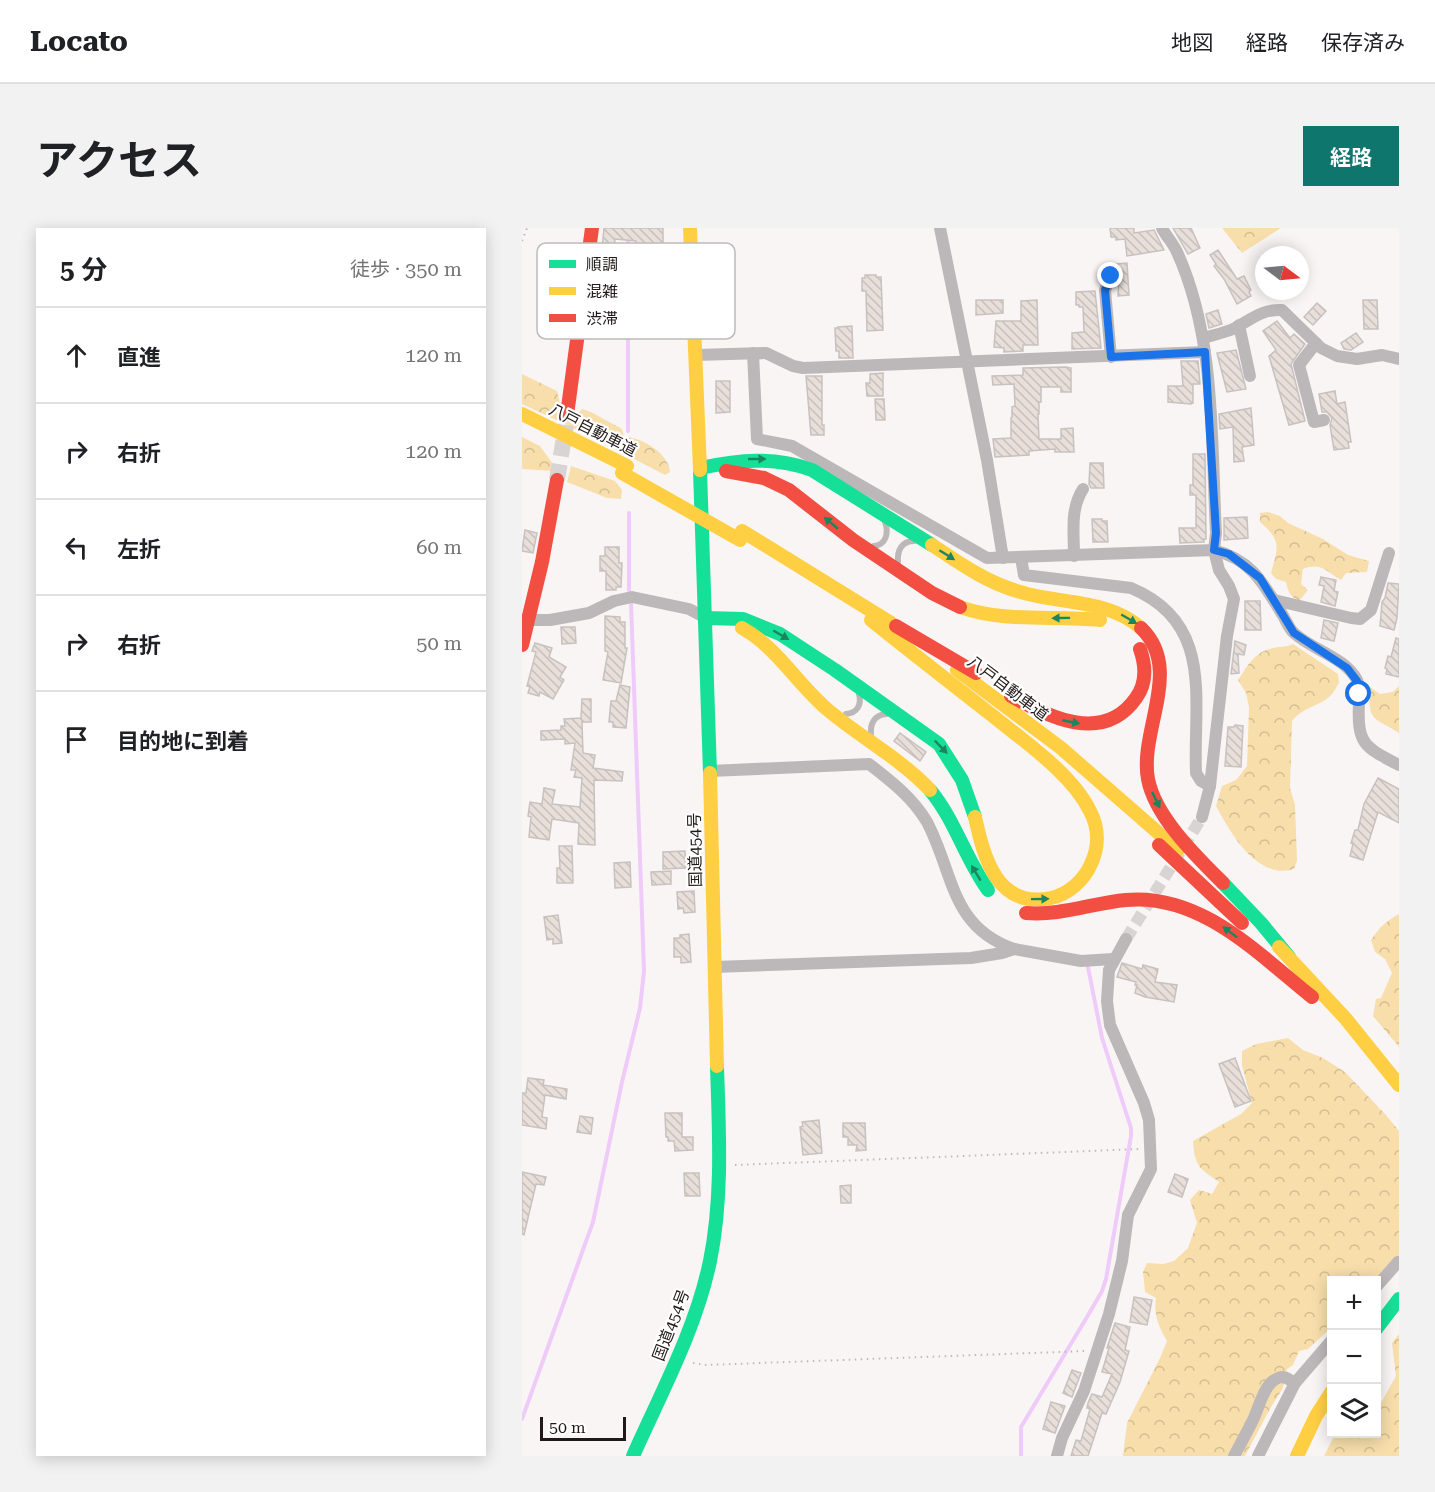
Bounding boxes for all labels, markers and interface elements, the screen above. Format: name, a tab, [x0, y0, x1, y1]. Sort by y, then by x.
text: Locato	[30, 25, 128, 58]
text: 地図	[1171, 31, 1213, 55]
text: 経路	[1246, 31, 1288, 55]
text: 保存済み	[1321, 31, 1405, 55]
button: 経路	[1303, 126, 1399, 186]
text: アクセス	[36, 136, 202, 185]
legend	[537, 243, 735, 339]
north arrow	[1255, 246, 1309, 300]
text: 5 分	[60, 255, 107, 285]
text: 順調	[586, 255, 618, 274]
text: 徒歩 · 350 m	[350, 257, 462, 281]
route end	[1097, 262, 1123, 288]
text: 混雑	[586, 282, 618, 301]
text: 渋滞	[586, 309, 618, 328]
icon: ahead	[60, 339, 93, 372]
text: 120 m	[405, 343, 462, 367]
text: 直進	[117, 345, 161, 370]
street label: 八戸自動車道	[546, 400, 640, 460]
icon: right	[60, 435, 93, 468]
text: 120 m	[405, 439, 462, 463]
text: 右折	[117, 441, 161, 466]
one-way arrow	[748, 454, 767, 464]
one-way arrow	[824, 517, 839, 530]
icon: left	[60, 531, 93, 564]
text: 60 m	[416, 535, 462, 559]
text: 左折	[117, 537, 161, 562]
one-way arrow	[939, 549, 955, 560]
one-way arrow	[1052, 613, 1071, 623]
one-way arrow	[1121, 614, 1138, 624]
icon: right	[60, 627, 93, 660]
one-way arrow	[773, 630, 790, 640]
text: 50 m	[416, 631, 462, 655]
text: 右折	[117, 633, 161, 658]
street label: 八戸自動車道	[964, 652, 1052, 724]
route start	[1345, 680, 1371, 706]
one-way arrow	[1062, 717, 1081, 727]
icon: arrive	[60, 723, 93, 756]
text: 目的地に到着	[117, 729, 249, 754]
one-way arrow	[933, 740, 947, 754]
one-way arrow	[1151, 791, 1161, 808]
street label: 国道454号	[685, 812, 705, 888]
one-way arrow	[971, 865, 982, 881]
one-way arrow	[1031, 894, 1050, 904]
one-way arrow	[1222, 926, 1238, 939]
map controls	[1327, 1276, 1381, 1438]
button: +	[1327, 1276, 1381, 1330]
street label: 国道454号	[649, 1287, 693, 1363]
button: −	[1327, 1330, 1381, 1384]
button: layers	[1327, 1384, 1381, 1438]
scale bar	[540, 1414, 626, 1442]
text: 50 m	[549, 1418, 586, 1437]

